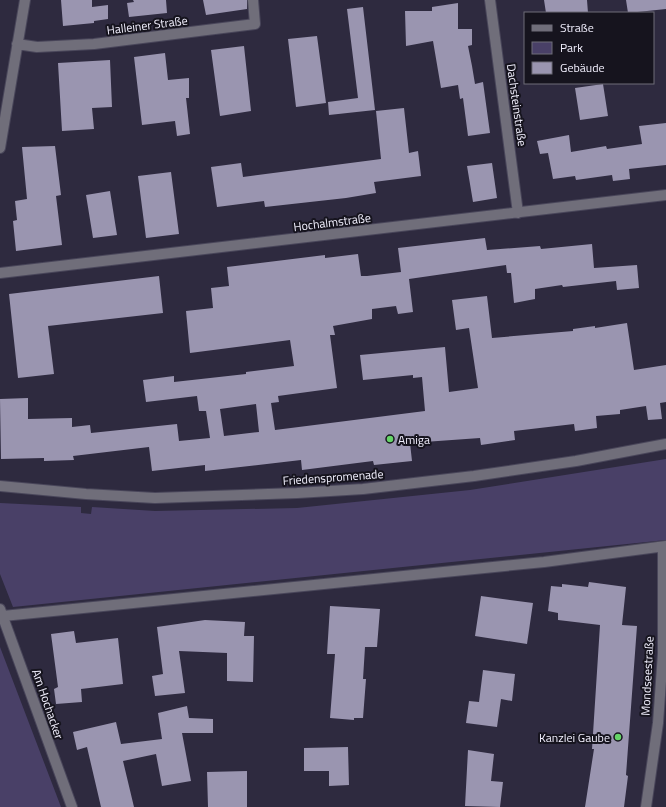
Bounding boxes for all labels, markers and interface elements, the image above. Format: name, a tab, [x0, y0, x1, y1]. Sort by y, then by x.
street label: Halleiner Straße	[105, 11, 189, 39]
legend	[524, 12, 654, 84]
text: Straße	[560, 18, 594, 37]
text: Park	[560, 38, 583, 57]
text: Gebäude	[560, 58, 605, 77]
street label: Dachsteinstraße	[502, 62, 532, 148]
street label: Hochalmstraße	[292, 208, 372, 236]
place label: Amiga	[398, 430, 430, 449]
marker: Amiga	[385, 434, 395, 444]
street label: Friedenspromenade	[282, 464, 384, 490]
street label: Mondseestraße	[635, 636, 659, 716]
street label: Am Hochacker	[27, 666, 69, 742]
place label: Kanzlei Gaube	[539, 728, 610, 747]
marker: Kanzlei Gaube	[613, 732, 623, 742]

